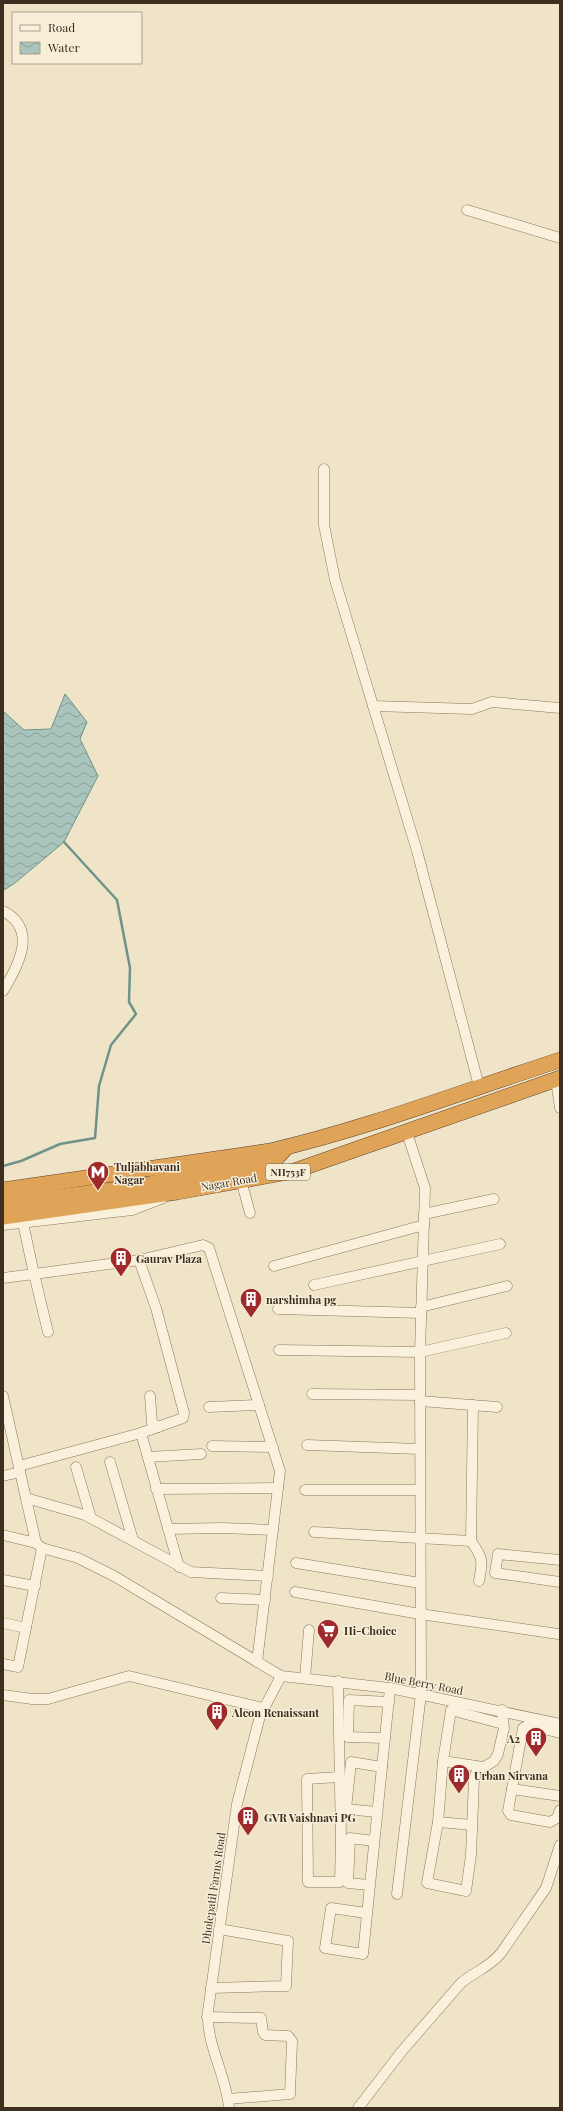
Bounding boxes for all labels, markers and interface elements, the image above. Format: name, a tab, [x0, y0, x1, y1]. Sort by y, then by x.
legend	[12, 12, 142, 64]
text: Road	[48, 19, 75, 35]
text: Water	[47, 39, 81, 55]
metro station icon: Tuljabhavani Nagar	[85, 1159, 111, 1192]
place label: Tuljabhavani Nagar	[114, 1159, 180, 1187]
road number: NH753F	[266, 1164, 310, 1180]
street label: Nagar Road	[200, 1170, 259, 1194]
building icon: Gaurav Plaza	[108, 1245, 134, 1278]
place label: Gaurav Plaza	[136, 1251, 202, 1266]
building icon: narshimha pg	[238, 1286, 264, 1319]
place label: narshimha pg	[266, 1292, 337, 1307]
supermarket icon: Hi-Choice	[315, 1617, 341, 1650]
place label: Hi-Choice	[344, 1623, 397, 1638]
street label: Blue Berry Road	[383, 1668, 465, 1698]
building icon: Alcon Renaissant	[204, 1699, 230, 1732]
place label: Alcon Renaissant	[231, 1705, 319, 1720]
building icon: A2	[523, 1725, 549, 1758]
place label: A2	[506, 1731, 520, 1746]
building icon: Urban Nirvana	[446, 1762, 472, 1795]
place label: Urban Nirvana	[474, 1768, 548, 1783]
building icon: GVR Vaishnavi PG	[235, 1804, 261, 1837]
place label: GVR Vaishnavi PG	[264, 1810, 356, 1825]
street label: Dholepatil Farms Road	[198, 1831, 228, 1945]

